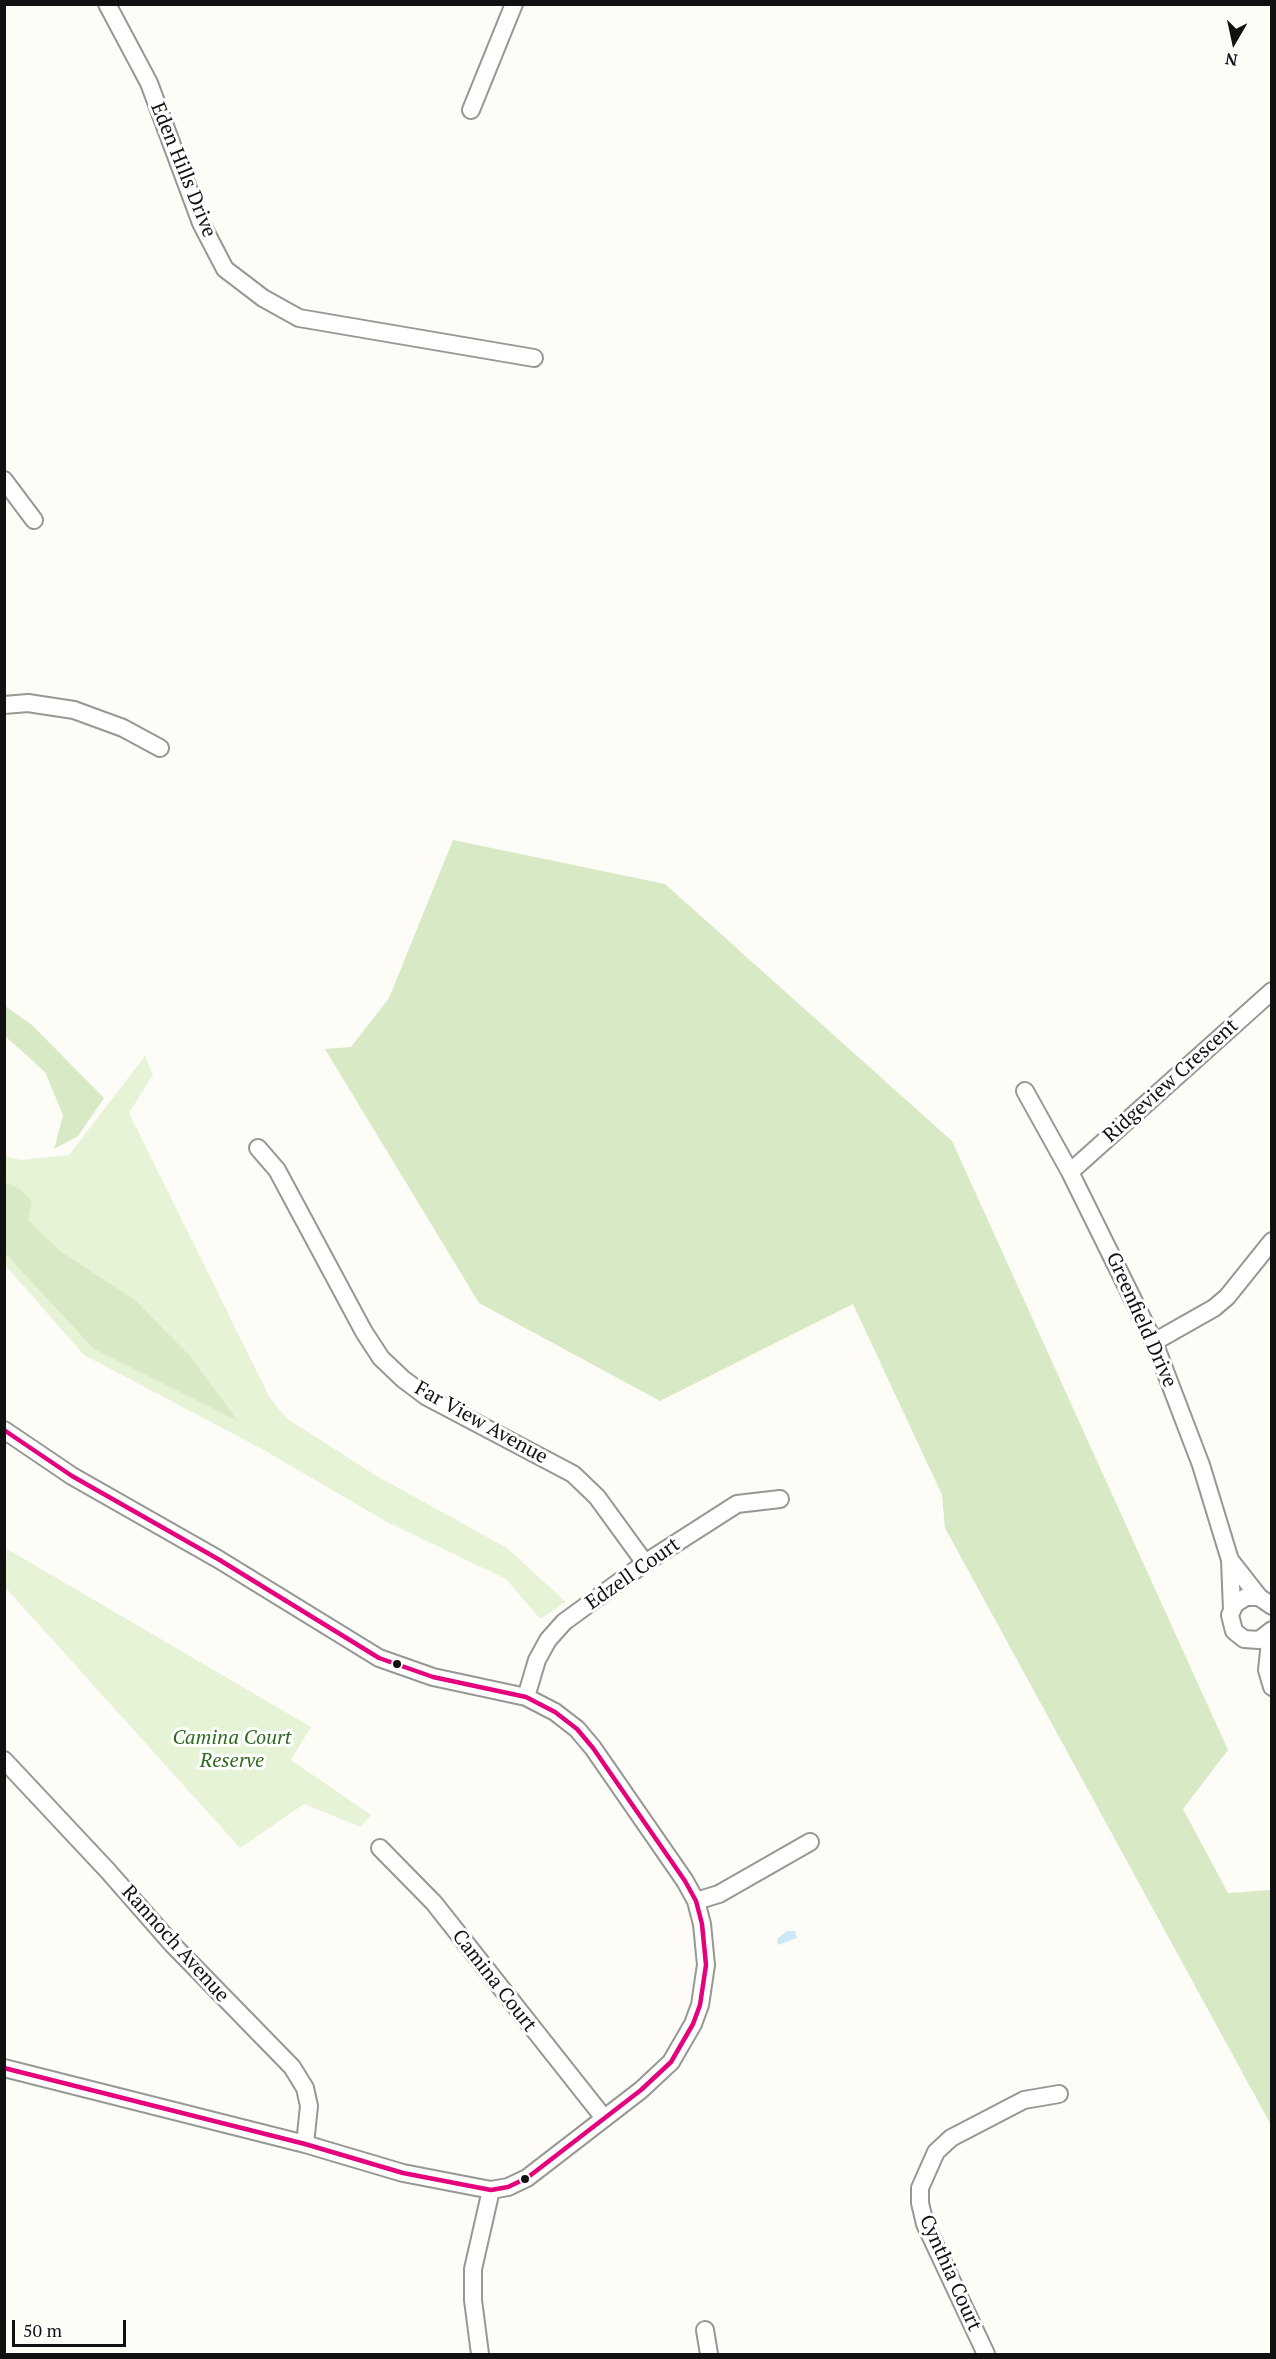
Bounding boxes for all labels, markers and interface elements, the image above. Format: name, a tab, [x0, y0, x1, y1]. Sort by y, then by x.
north arrow	[1204, 12, 1264, 72]
text: N	[1223, 48, 1239, 72]
street label: Eden Hills Drive	[145, 99, 221, 241]
street label: Ridgeview Crescent	[1099, 1014, 1243, 1148]
street label: Greenfield Drive	[1101, 1249, 1181, 1391]
street label: Far View Avenue	[410, 1377, 552, 1469]
street label: Edzell Court	[581, 1533, 685, 1615]
unlabelled marker	[391, 1658, 403, 1670]
park label: Camina Court Reserve	[172, 1726, 292, 1773]
street label: Rannoch Avenue	[116, 1881, 234, 2007]
street label: Camina Court	[447, 1925, 541, 2037]
unlabelled marker	[519, 2173, 531, 2185]
street label: Cynthia Court	[914, 2211, 986, 2335]
scale bar	[15, 2308, 129, 2346]
text: 50 m	[23, 2318, 62, 2342]

